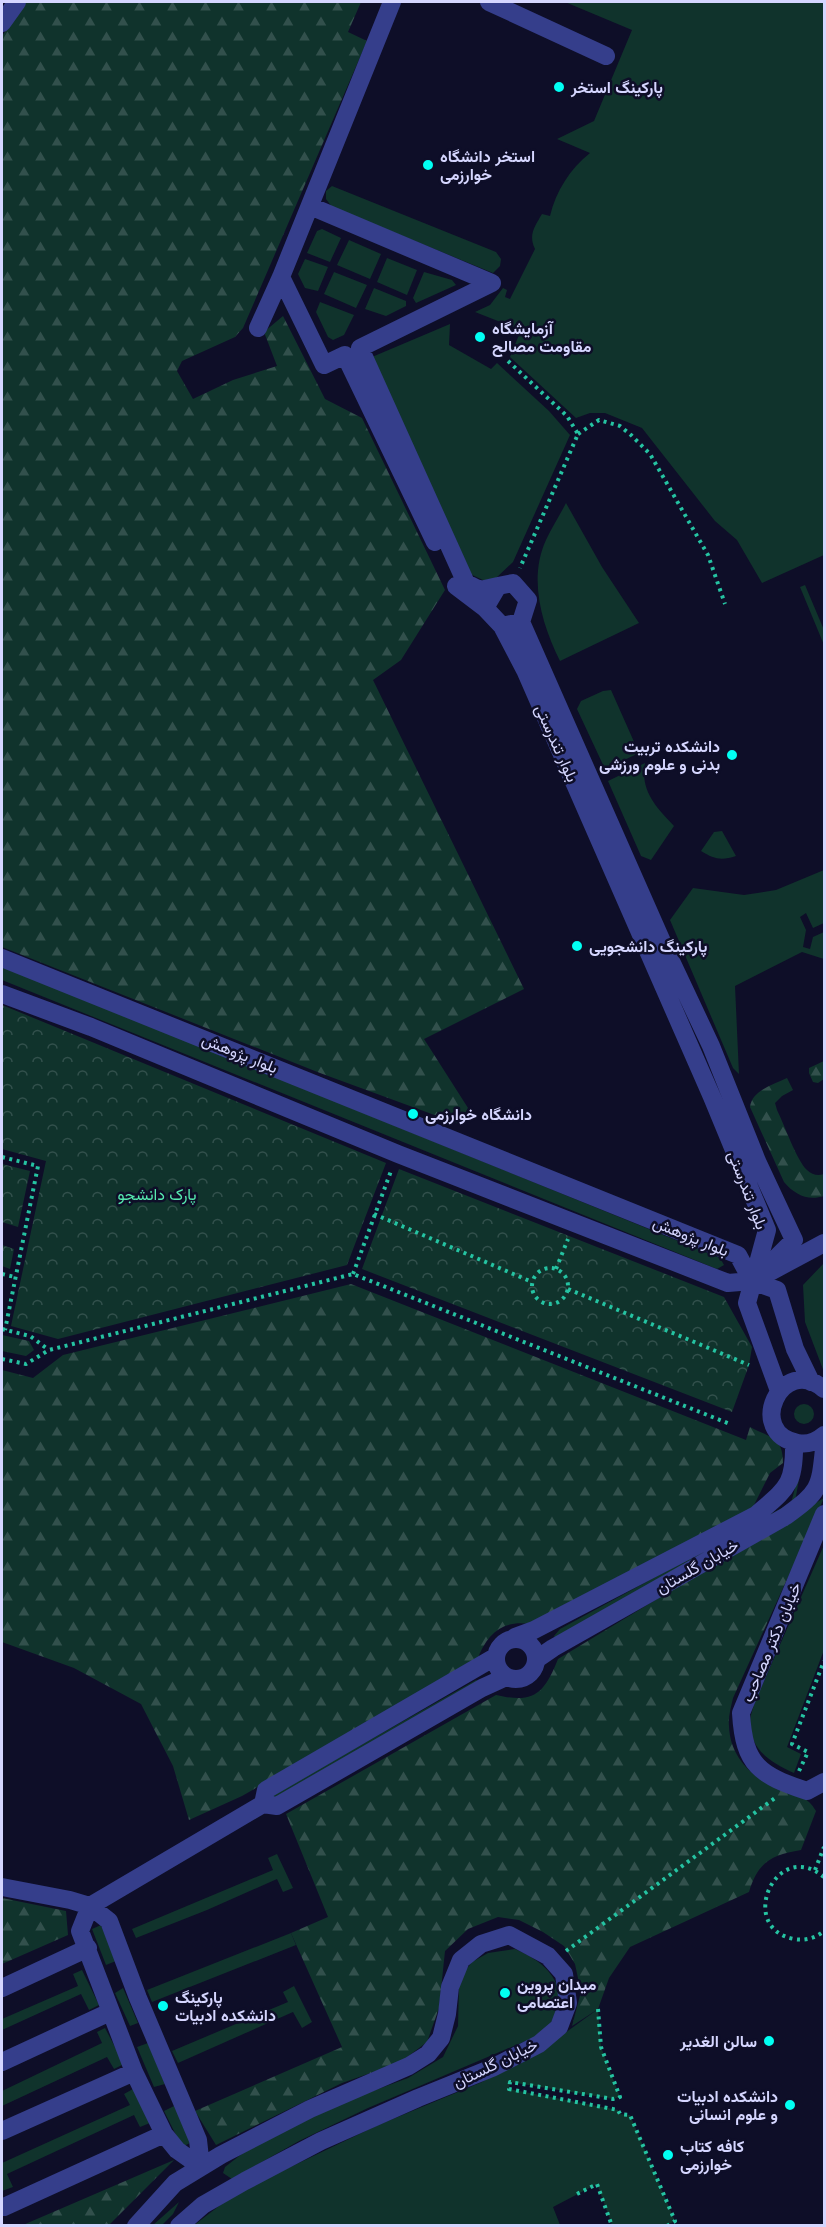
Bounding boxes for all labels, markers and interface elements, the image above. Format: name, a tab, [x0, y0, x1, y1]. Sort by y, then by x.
place label: پارکینگ استخر	[570, 79, 663, 99]
marker: پارکینگ استخر	[552, 80, 566, 94]
place label: استخر دانشگاه خوارزمی	[440, 148, 535, 185]
marker: استخر دانشگاه خوارزمی	[421, 158, 435, 172]
place label: آزمایشگاه مقاومت مصالح	[492, 320, 592, 358]
marker: آزمایشگاه مقاومت مصالح	[473, 330, 487, 344]
street label: بلوار تندرستی	[530, 702, 581, 785]
place label: دانشکده تربیت بدنی و علوم ورزشی	[599, 738, 720, 775]
marker: دانشکده تربیت بدنی و علوم ورزشی	[725, 748, 739, 762]
place label: پارکینگ دانشجویی	[589, 938, 707, 958]
marker: پارکینگ دانشجویی	[570, 939, 584, 953]
street label: بلوار پژوهش	[198, 1031, 280, 1079]
place label: دانشگاه خوارزمی	[425, 1106, 532, 1125]
marker: دانشگاه خوارزمی	[406, 1107, 420, 1121]
street label: بلوار تندرستی	[723, 1149, 770, 1233]
park label: پارک دانشجو	[117, 1186, 197, 1206]
street label: بلوار پژوهش	[649, 1214, 731, 1262]
street label: خیابان گلستان	[653, 1536, 742, 1598]
street label: خیابان دکتر مصاحب	[739, 1580, 806, 1705]
place label: میدان پروین اعتصامی	[517, 1976, 597, 2012]
marker: میدان پروین اعتصامی	[498, 1986, 512, 2000]
place label: پارکینگ دانشکده ادبیات	[175, 1989, 276, 2025]
marker: پارکینگ دانشکده ادبیات	[156, 1999, 170, 2013]
place label: سالن الغدیر	[679, 2033, 757, 2052]
marker: سالن الغدیر	[762, 2034, 776, 2048]
street label: خیابان گلستان	[450, 2036, 541, 2092]
place label: دانشکده ادبیات و علوم انسانی	[677, 2088, 778, 2125]
marker: دانشکده ادبیات و علوم انسانی	[783, 2098, 797, 2112]
place label: کافه کتاب خوارزمی	[680, 2138, 744, 2175]
marker: کافه کتاب خوارزمی	[661, 2148, 675, 2162]

